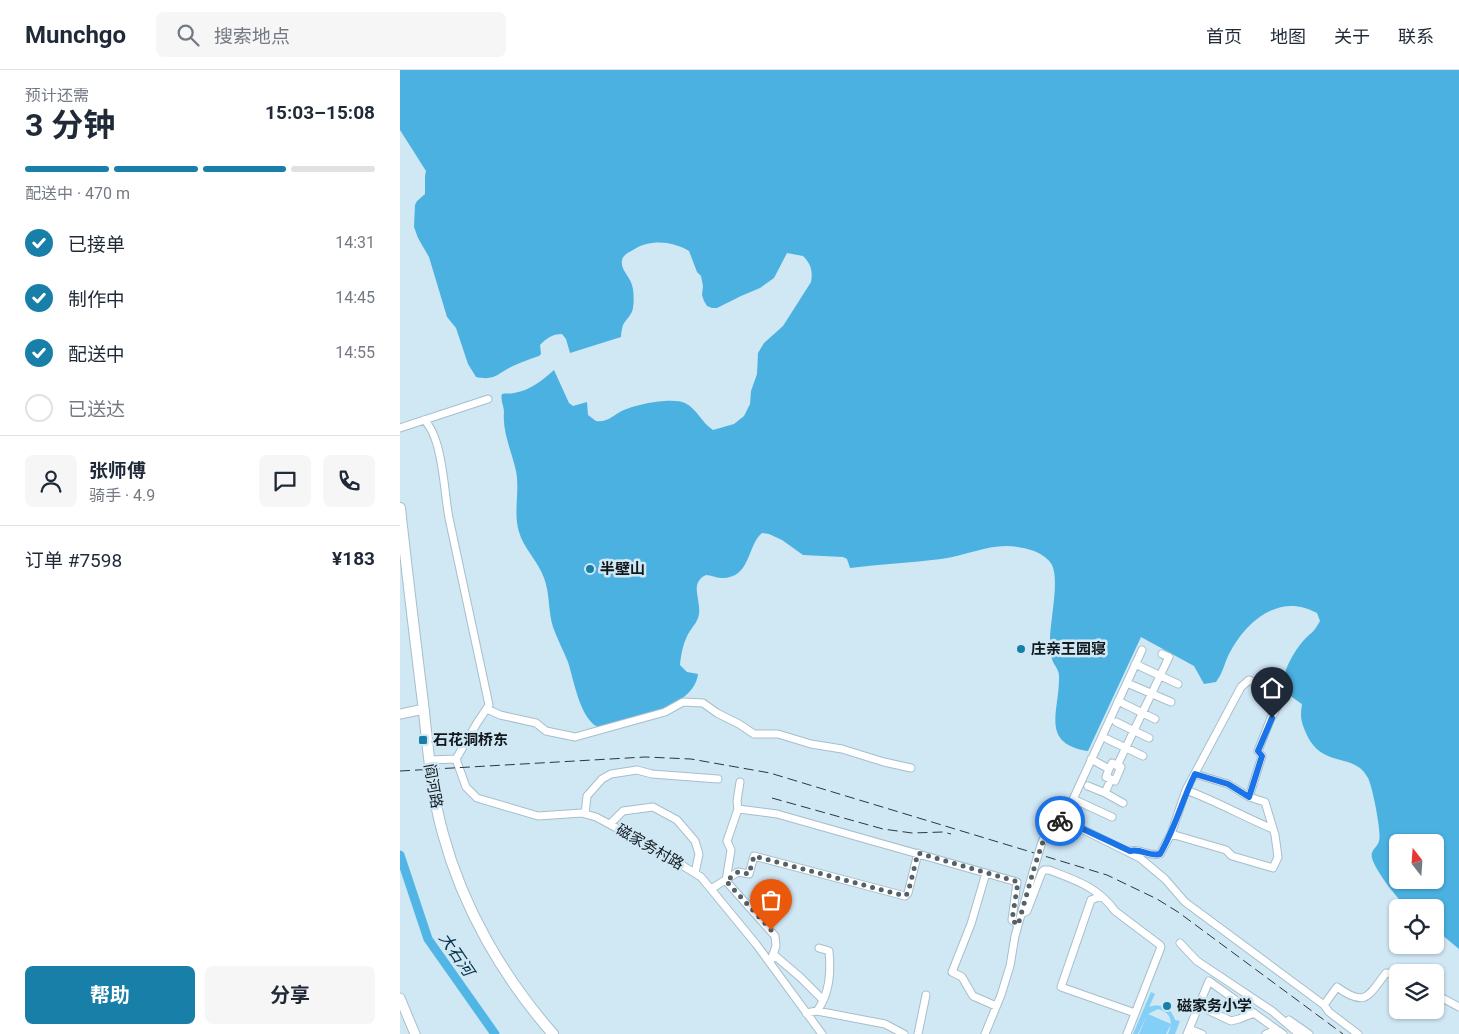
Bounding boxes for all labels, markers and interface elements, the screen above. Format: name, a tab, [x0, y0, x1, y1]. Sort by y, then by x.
search box	[156, 12, 506, 57]
text: Munchgo	[25, 21, 126, 49]
icon: search	[174, 21, 202, 49]
text: 搜索地点	[214, 25, 290, 48]
text: 首页	[1206, 26, 1242, 47]
text: 地图	[1270, 26, 1306, 47]
text: 关于	[1334, 26, 1370, 47]
text: 联系	[1398, 26, 1434, 47]
text: 预计还需	[25, 86, 89, 105]
text: 15:03–15:08	[265, 101, 375, 124]
text: 3 分钟	[25, 106, 115, 144]
text: 配送中 · 470 m	[25, 184, 130, 203]
icon: check	[25, 229, 53, 257]
text: 已接单	[68, 233, 125, 256]
text: 14:31	[335, 233, 375, 252]
icon: check	[25, 284, 53, 312]
text: 制作中	[68, 288, 125, 311]
text: 14:45	[335, 288, 375, 307]
icon: check	[25, 339, 53, 367]
text: 配送中	[68, 343, 125, 366]
text: 14:55	[335, 343, 375, 362]
text: 已送达	[68, 398, 125, 421]
button: person	[25, 455, 77, 507]
button: chat	[259, 455, 311, 507]
button: phone	[323, 455, 375, 507]
text: 张师傅	[89, 459, 146, 482]
text: 骑手 · 4.9	[89, 486, 155, 505]
text: ¥183	[332, 547, 375, 570]
text: 订单 #7598	[25, 549, 122, 572]
place label: 半壁山	[600, 560, 645, 578]
marker: 半壁山	[584, 563, 596, 575]
place label: 庄亲王园寝	[1031, 640, 1106, 658]
marker: 庄亲王园寝	[1015, 643, 1027, 655]
pin	[1251, 667, 1293, 718]
icon: home	[1258, 674, 1286, 702]
place label: 石花洞桥东	[433, 731, 508, 749]
marker: 石花洞桥东	[417, 734, 429, 746]
street label: 阎河路	[420, 762, 446, 810]
courier	[1035, 796, 1085, 846]
icon: bike	[1046, 807, 1074, 835]
street label: 磁家务村路	[613, 820, 687, 874]
north arrow	[1389, 834, 1444, 889]
map controls	[1389, 834, 1444, 1019]
pin	[750, 879, 792, 930]
icon: bag	[757, 886, 785, 914]
button: locate	[1389, 899, 1444, 954]
water label: 大石河	[435, 929, 480, 982]
button: layers	[1389, 964, 1444, 1019]
button: 帮助	[25, 966, 195, 1024]
button: 分享	[205, 966, 375, 1024]
place label: 磁家务小学	[1177, 997, 1252, 1015]
marker: 磁家务小学	[1161, 1000, 1173, 1012]

